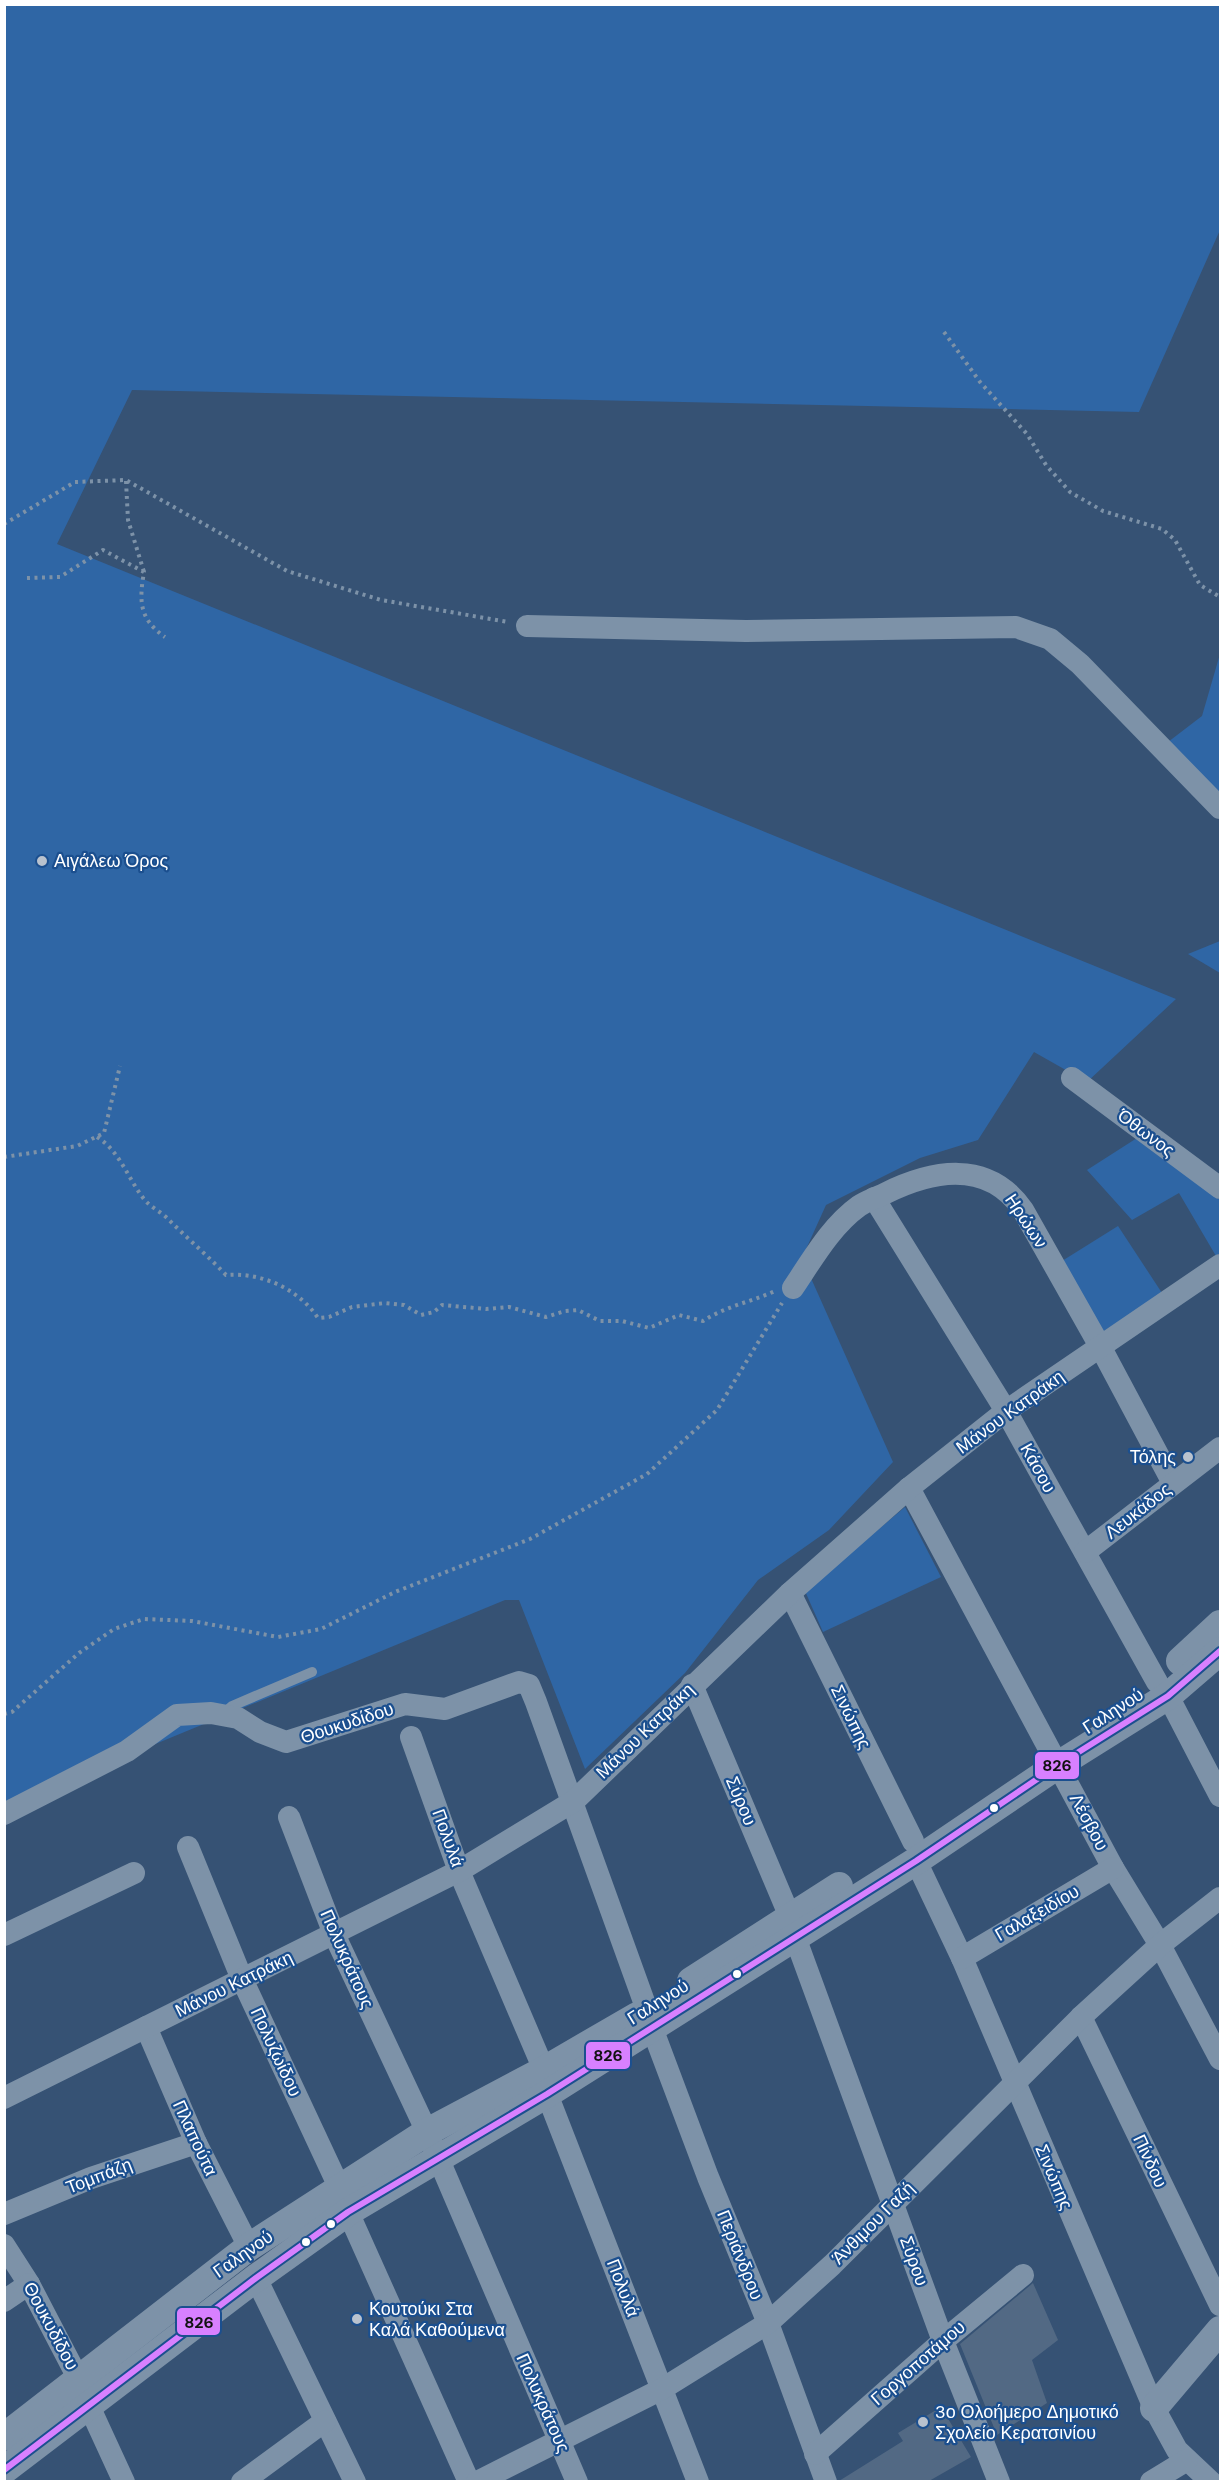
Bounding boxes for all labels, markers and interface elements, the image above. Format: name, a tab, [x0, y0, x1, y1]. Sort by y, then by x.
place label: Αιγάλεω Όρος	[54, 849, 168, 873]
marker: Αιγάλεω Όρος	[35, 854, 49, 868]
street label: Όθωνος	[1112, 1103, 1180, 1163]
street label: Ηρώων	[999, 1189, 1053, 1253]
street label: Μάνου Κατράκη	[951, 1365, 1069, 1459]
street label: Κάσου	[1015, 1439, 1061, 1497]
place label: Τόλης	[1130, 1445, 1176, 1469]
marker: Τόλης	[1181, 1450, 1195, 1464]
street label: Λευκάδος	[1100, 1477, 1176, 1544]
street label: Μάνου Κατράκη	[591, 1678, 699, 1784]
street label: Σινώπης	[825, 1681, 877, 1753]
street label: Γαληνού	[1078, 1682, 1148, 1740]
street label: Θουκυδίδου	[297, 1697, 397, 1749]
line badge: 826	[1034, 1751, 1080, 1780]
text: 826	[1042, 1755, 1072, 1776]
street label: Σύρου	[720, 1773, 762, 1829]
street label: Λέσβου	[1064, 1789, 1114, 1855]
unlabelled marker	[988, 1802, 1000, 1814]
street label: Πολυλά	[426, 1806, 470, 1870]
street label: Γαλαξειδίου	[991, 1879, 1083, 1947]
street label: Πολυκράτους	[314, 1906, 380, 2013]
street label: Μάνου Κατράκη	[171, 1945, 297, 2023]
unlabelled marker	[731, 1968, 743, 1980]
street label: Γαληνού	[623, 1974, 693, 2030]
street label: Πολυζωίδου	[245, 2004, 307, 2100]
line badge: 826	[585, 2041, 631, 2070]
text: 826	[593, 2045, 623, 2066]
street label: Πλαπούτα	[167, 2096, 223, 2180]
street label: Πίνδου	[1127, 2131, 1173, 2191]
street label: Σινώπης	[1030, 2141, 1079, 2214]
street label: Τομπάζη	[62, 2152, 136, 2200]
street label: Άνθιμου Γαζή	[826, 2176, 920, 2270]
street label: Περιάνδρου	[711, 2207, 769, 2303]
unlabelled marker	[325, 2218, 337, 2230]
street label: Γαληνού	[208, 2225, 278, 2283]
street label: Σύρου	[894, 2233, 934, 2289]
unlabelled marker	[300, 2236, 312, 2248]
street label: Πολυλά	[601, 2256, 645, 2320]
street label: Θουκυδίδου	[18, 2278, 84, 2374]
place label: Κουτούκι Στα Καλά Καθούμενα	[369, 2297, 505, 2342]
line badge: 826	[176, 2307, 221, 2336]
text: 826	[184, 2312, 214, 2333]
marker: Κουτούκι Στα Καλά Καθούμενα	[350, 2312, 364, 2326]
street label: Γοργοποτάμου	[866, 2315, 970, 2411]
street label: Πολυκράτους	[510, 2350, 576, 2457]
place label: 3ο Ολοήμερο Δημοτικό Σχολείο Κερατσινίου	[935, 2400, 1119, 2445]
marker: 3ο Ολοήμερο Δημοτικό Σχολείο Κερατσινίου	[916, 2415, 930, 2429]

